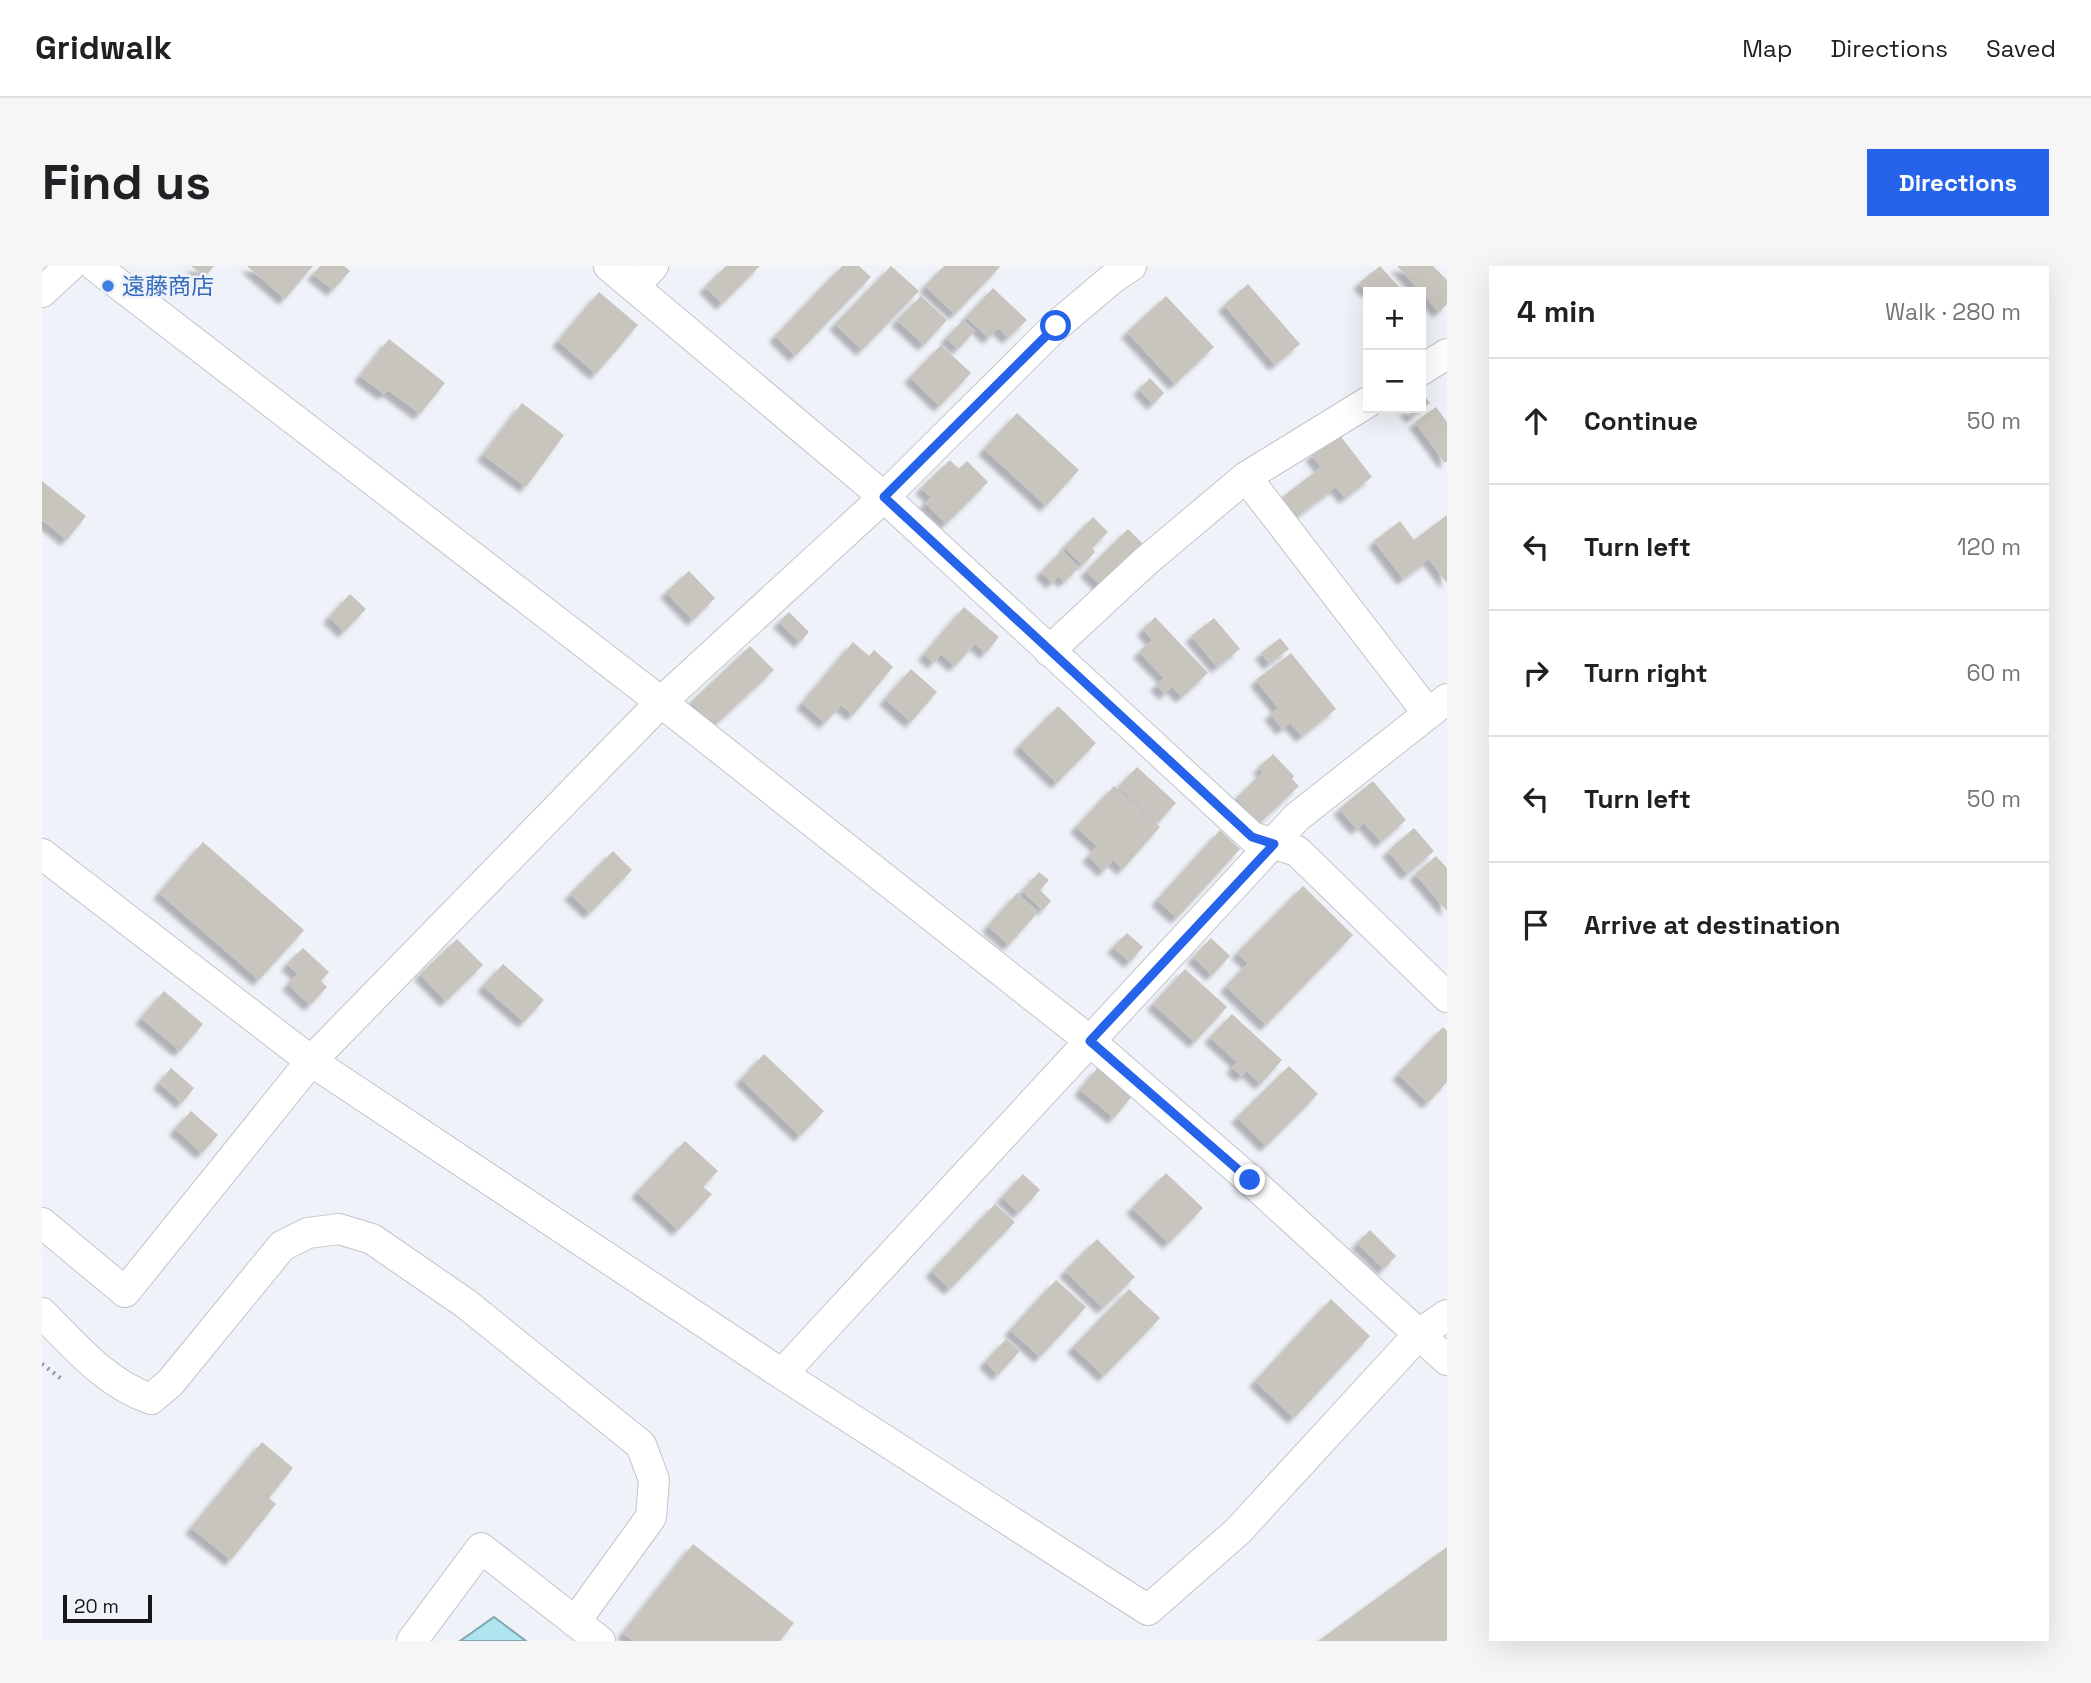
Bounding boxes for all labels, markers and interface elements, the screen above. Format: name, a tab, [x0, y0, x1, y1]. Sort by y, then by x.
text: Gridwalk	[35, 27, 172, 69]
text: Map	[1742, 33, 1792, 64]
text: Directions	[1830, 33, 1948, 64]
text: Saved	[1986, 33, 2056, 64]
button: Directions	[1867, 149, 2049, 216]
text: Find us	[42, 151, 211, 213]
place label: 遠藤商店	[122, 271, 214, 301]
marker: 遠藤商店	[100, 278, 116, 294]
map controls	[1363, 287, 1426, 413]
button: +	[1363, 287, 1426, 350]
text: 4 min	[1517, 292, 1596, 331]
text: Walk · 280 m	[1885, 297, 2021, 327]
route start	[1040, 310, 1071, 341]
button: −	[1363, 350, 1426, 413]
icon: ahead	[1517, 402, 1555, 440]
text: Continue	[1584, 404, 1698, 438]
text: 50 m	[1967, 406, 2021, 436]
icon: left	[1517, 528, 1555, 566]
text: Turn left	[1584, 530, 1691, 564]
text: 120 m	[1957, 532, 2021, 562]
icon: right	[1517, 654, 1555, 692]
text: Turn right	[1584, 656, 1708, 690]
text: 60 m	[1966, 658, 2021, 688]
icon: left	[1517, 780, 1555, 818]
text: Turn left	[1584, 782, 1691, 816]
text: 50 m	[1967, 784, 2021, 814]
icon: arrive	[1517, 906, 1555, 944]
text: Arrive at destination	[1584, 908, 1841, 942]
route end	[1234, 1164, 1265, 1195]
scale bar	[63, 1592, 152, 1624]
text: 20 m	[74, 1594, 119, 1619]

